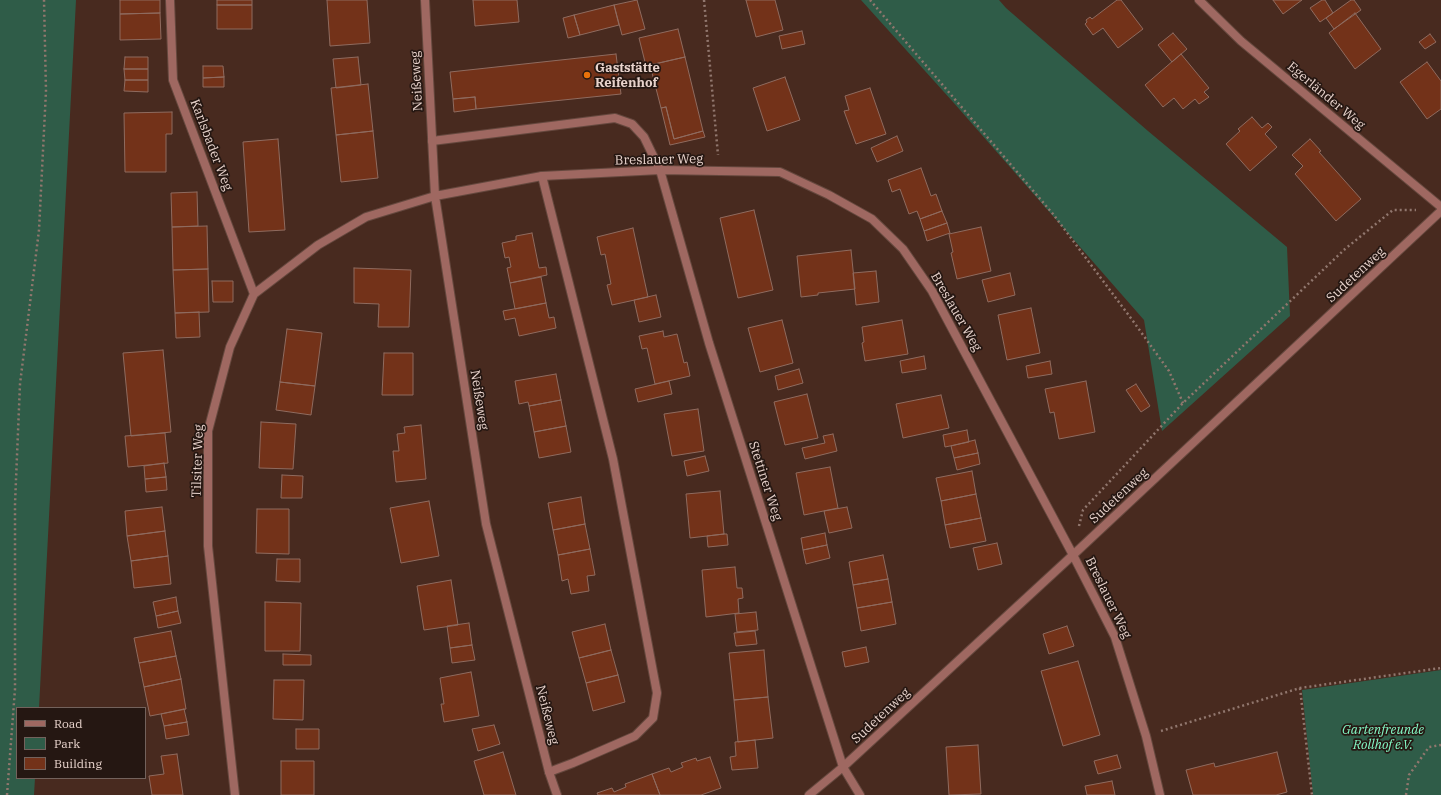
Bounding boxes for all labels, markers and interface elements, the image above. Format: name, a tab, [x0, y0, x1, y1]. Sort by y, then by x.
street label: Neißeweg	[408, 50, 426, 112]
street label: Egerländer Weg	[1284, 59, 1368, 133]
place label: Gaststätte Reifenhof	[595, 60, 660, 91]
marker: Gaststätte Reifenhof	[582, 70, 592, 80]
street label: Karlsbader Weg	[186, 97, 236, 193]
street label: Breslauer Weg	[615, 151, 703, 169]
street label: Sudetenweg	[1323, 244, 1389, 306]
street label: Breslauer Weg	[927, 270, 985, 354]
street label: Neißeweg	[467, 369, 491, 431]
street label: Tilsiter Weg	[189, 424, 207, 498]
street label: Stettiner Weg	[745, 439, 785, 523]
street label: Sudetenweg	[1086, 465, 1152, 527]
street label: Breslauer Weg	[1082, 555, 1134, 641]
street label: Neißeweg	[532, 684, 562, 746]
street label: Sudetenweg	[848, 685, 914, 747]
legend	[16, 707, 146, 779]
text: Road	[54, 716, 83, 731]
park label: Gartenfreunde Rollhof e.V.	[1342, 722, 1424, 753]
text: Park	[54, 736, 80, 751]
text: Building	[54, 756, 102, 771]

